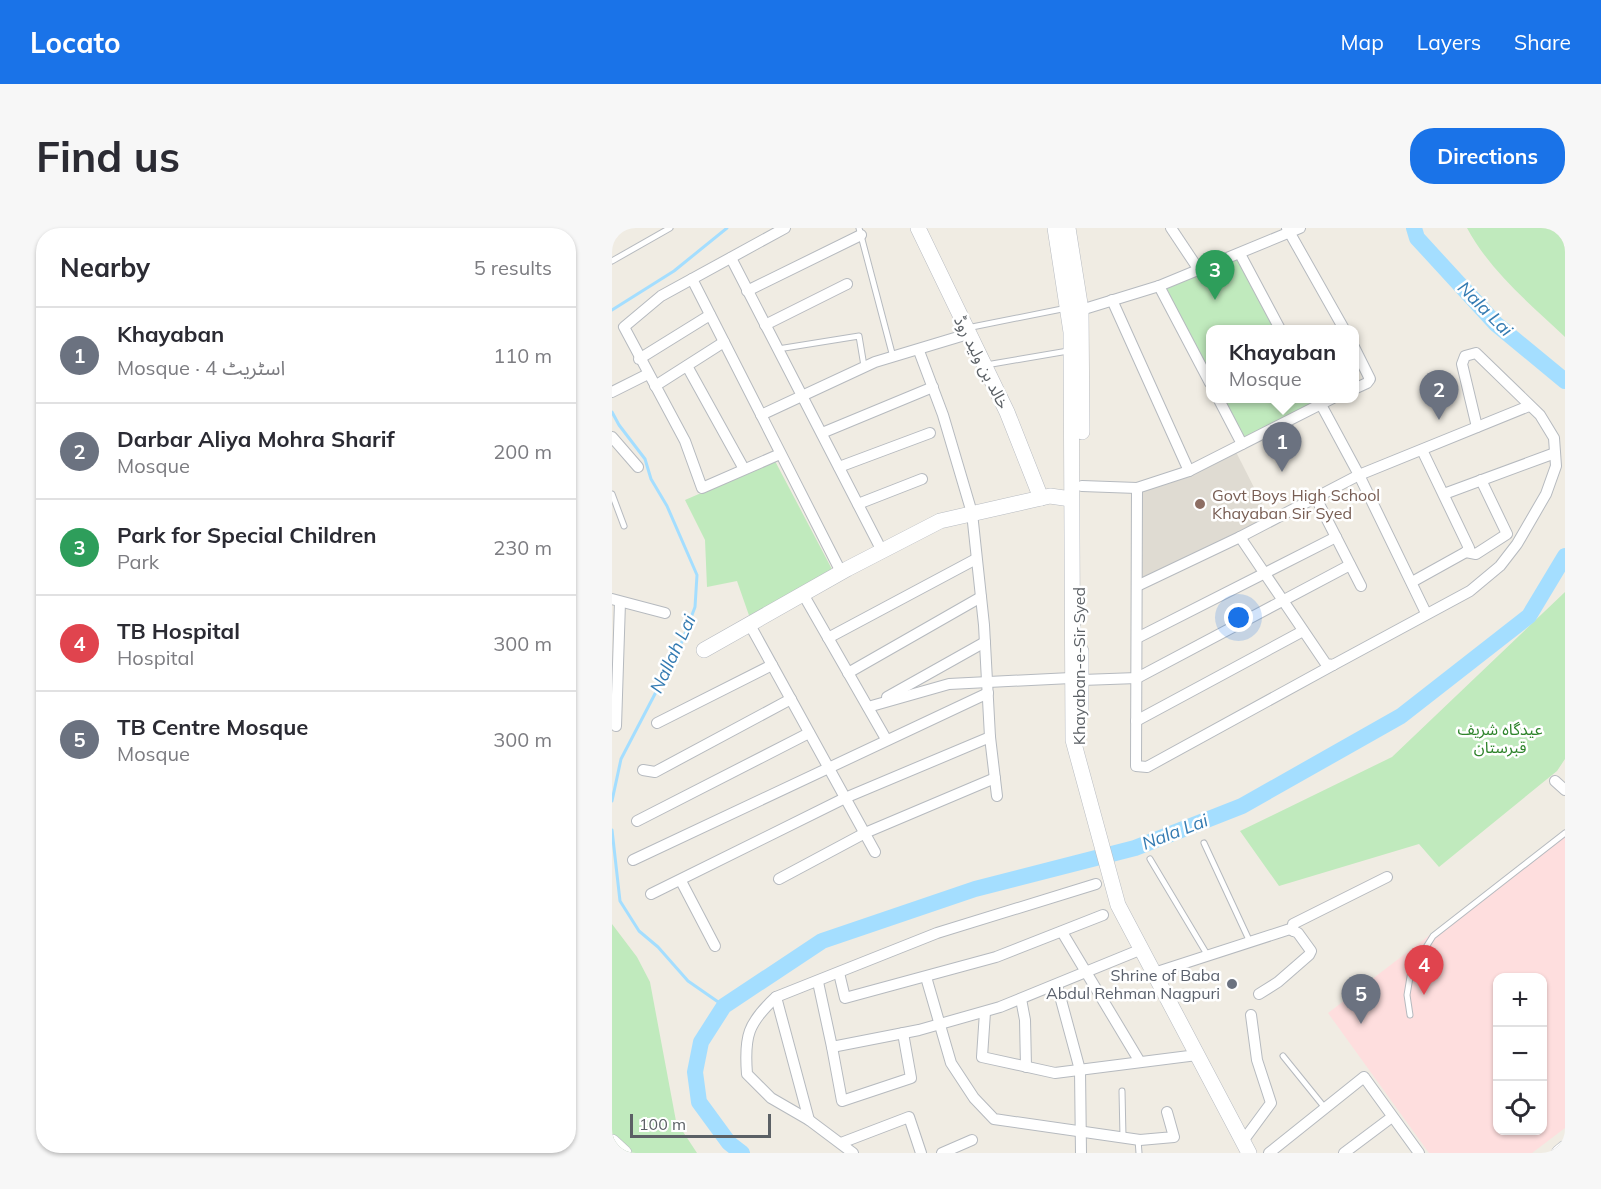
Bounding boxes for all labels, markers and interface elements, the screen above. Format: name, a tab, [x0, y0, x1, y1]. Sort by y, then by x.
text: Locato	[30, 25, 121, 60]
text: Map	[1341, 29, 1384, 55]
text: Layers	[1417, 29, 1481, 55]
text: Share	[1514, 29, 1571, 55]
button: Directions	[1410, 128, 1565, 184]
text: Find us	[36, 130, 180, 183]
pin: 3	[1196, 250, 1234, 300]
text: Nearby	[60, 251, 150, 284]
text: 5 results	[474, 255, 552, 280]
water label: Nala Lai	[1453, 276, 1518, 342]
street label: خالد بن ولید روڈ	[950, 312, 1014, 412]
text: Khayaban	[117, 320, 224, 348]
popup	[1206, 325, 1359, 403]
text: Khayaban	[1229, 338, 1336, 366]
text: 1	[74, 343, 86, 368]
text: 110 m	[493, 343, 552, 368]
text: Mosque · اسٹریٹ 4	[117, 355, 285, 380]
text: Mosque	[1229, 366, 1302, 391]
pin: 2	[1420, 370, 1458, 420]
pin: 1	[1262, 422, 1302, 472]
text: Darbar Aliya Mohra Sharif	[117, 425, 395, 453]
text: 2	[74, 439, 86, 464]
text: 200 m	[493, 439, 552, 464]
text: Mosque	[117, 453, 190, 478]
place label: Govt Boys High School Khayaban Sir Syed	[1212, 485, 1380, 523]
marker: Govt Boys High School Khayaban Sir Syed	[1193, 497, 1207, 511]
text: Park for Special Children	[117, 521, 377, 549]
text: 3	[74, 535, 86, 560]
text: 230 m	[493, 535, 552, 560]
text: Park	[117, 549, 159, 574]
street label: Khayaban-e-Sir Syed	[1069, 587, 1089, 745]
your location	[1224, 603, 1253, 632]
water label: Nallah Lai	[644, 610, 701, 697]
text: TB Hospital	[117, 617, 240, 645]
text: 4	[74, 631, 86, 656]
text: 300 m	[493, 631, 552, 656]
text: Hospital	[117, 645, 194, 670]
text: TB Centre Mosque	[117, 713, 308, 741]
park label: عیدگاہ شریف قبرستان	[1457, 719, 1543, 757]
text: 5	[74, 727, 86, 752]
text: 300 m	[493, 727, 552, 752]
text: Mosque	[117, 741, 190, 766]
water label: Nala Lai	[1139, 808, 1212, 855]
pin: 4	[1404, 946, 1444, 995]
place label: Shrine of Baba Abdul Rehman Nagpuri	[1046, 965, 1220, 1003]
map controls	[1493, 973, 1547, 1135]
button: +	[1493, 973, 1547, 1027]
pin: 5	[1342, 974, 1380, 1024]
marker: Shrine of Baba Abdul Rehman Nagpuri	[1225, 977, 1239, 991]
button: −	[1493, 1027, 1547, 1081]
button: locate	[1493, 1081, 1547, 1135]
scale bar	[630, 1111, 771, 1138]
text: 100 m	[639, 1114, 686, 1134]

